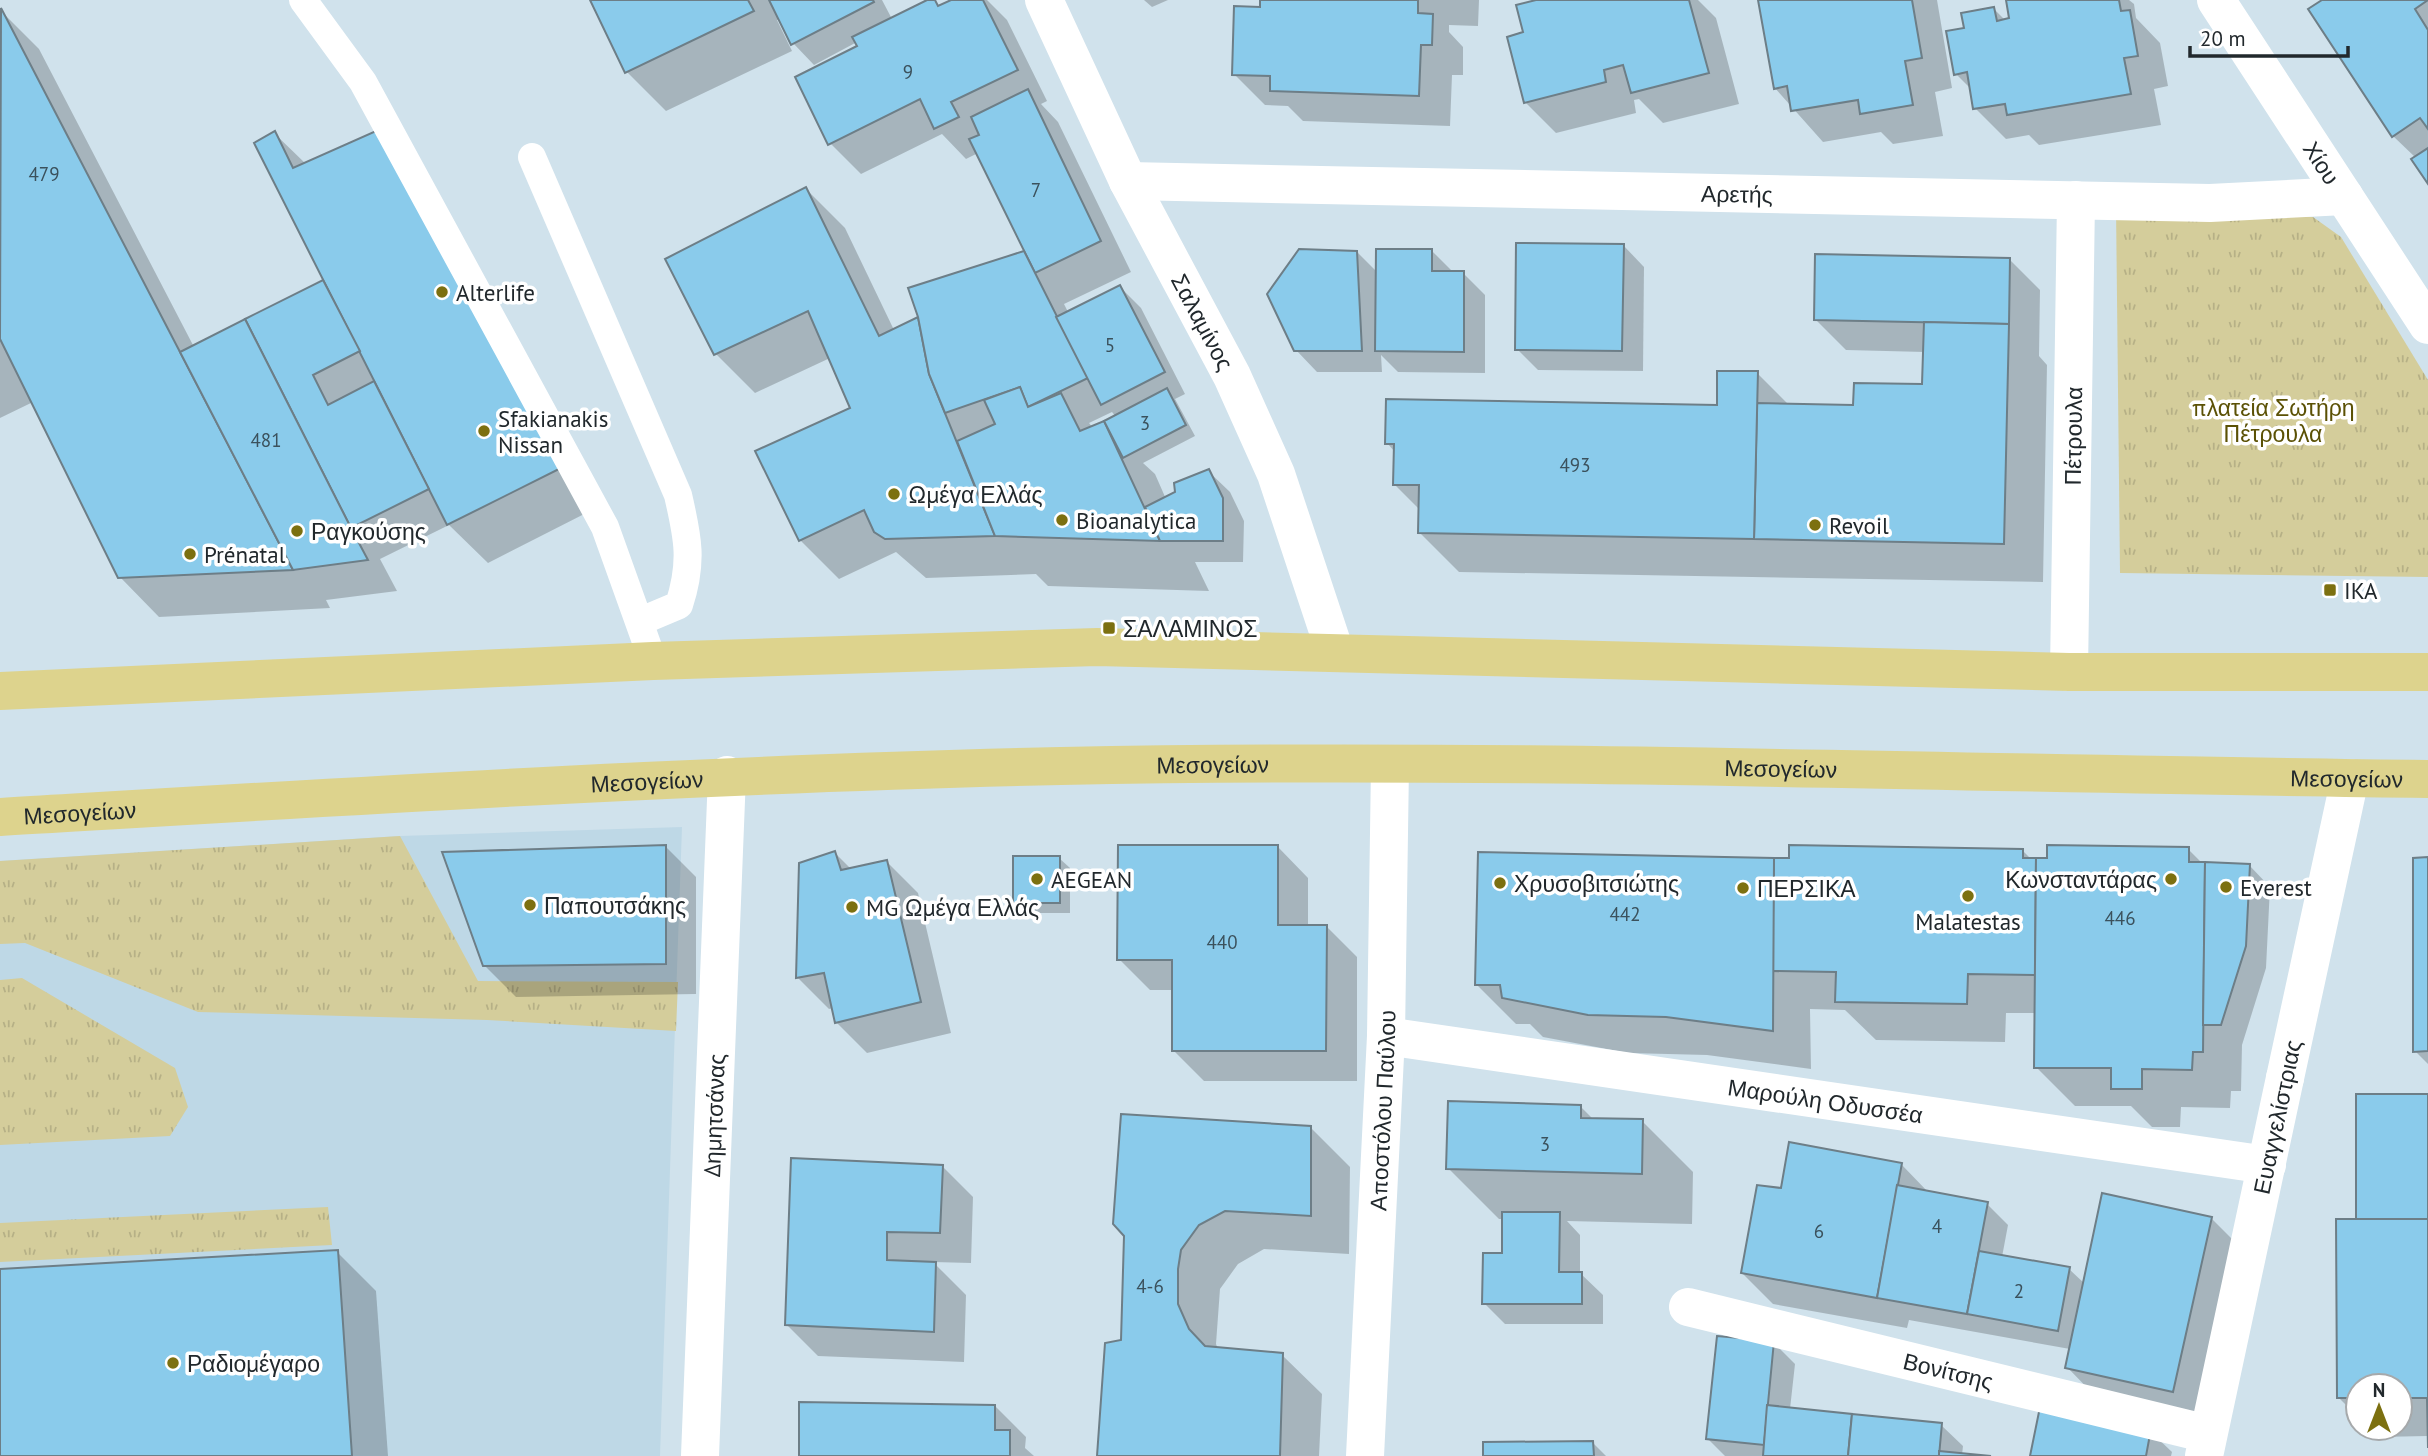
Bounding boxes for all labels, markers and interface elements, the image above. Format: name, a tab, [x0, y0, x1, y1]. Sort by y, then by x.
scale bar	[2190, 14, 2348, 58]
text: 20 m	[2200, 25, 2246, 52]
house number: 9	[903, 60, 913, 84]
street label: Χίου	[2297, 135, 2347, 190]
house number: 479	[28, 162, 60, 186]
house number: 7	[1031, 178, 1041, 202]
street label: Αρετής	[1701, 178, 1773, 209]
street label: Σαλαμίνος	[1165, 268, 1241, 375]
place label: Alterlife	[456, 278, 535, 307]
marker: Alterlife	[434, 284, 450, 300]
house number: 5	[1105, 333, 1115, 357]
street label: Πέτρουλα	[2057, 386, 2088, 486]
park label: πλατεία Σωτήρη Πέτρουλα	[2191, 393, 2355, 448]
place label: Sfakianakis Nissan	[498, 404, 608, 459]
house number: 3	[1140, 411, 1150, 435]
marker: Sfakianakis Nissan	[476, 423, 492, 439]
house number: 481	[250, 428, 282, 452]
house number: 493	[1559, 453, 1591, 477]
place label: Ωμέγα Ελλάς	[908, 480, 1043, 509]
marker: Ωμέγα Ελλάς	[886, 486, 902, 502]
place label: Bioanalytica	[1076, 506, 1197, 535]
place label: Revoil	[1829, 511, 1889, 540]
marker: Bioanalytica	[1054, 512, 1070, 528]
place label: Ραγκούσης	[311, 517, 426, 546]
marker: Revoil	[1807, 517, 1823, 533]
marker: Ραγκούσης	[289, 523, 305, 539]
place label: Prénatal	[204, 540, 286, 569]
marker: Prénatal	[182, 546, 198, 562]
place label: IKA	[2344, 576, 2378, 605]
marker: IKA	[2322, 582, 2338, 598]
place label: ΣΑΛΑΜΙΝΟΣ	[1123, 614, 1258, 643]
marker: ΣΑΛΑΜΙΝΟΣ	[1101, 620, 1117, 636]
street label: Μεσογείων	[1156, 749, 1269, 779]
street label: Μεσογείων	[1724, 752, 1837, 783]
street label: Μεσογείων	[2290, 763, 2403, 793]
street label: Μεσογείων	[590, 764, 704, 798]
street label: Μεσογείων	[23, 794, 137, 830]
place label: AEGEAN	[1051, 865, 1132, 894]
place label: Κωνσταντάρας	[2005, 865, 2157, 894]
place label: Χρυσοβιτσιώτης	[1514, 869, 1679, 898]
marker: AEGEAN	[1029, 871, 1045, 887]
marker: Κωνσταντάρας	[2163, 871, 2179, 887]
place label: Everest	[2240, 873, 2312, 902]
place label: ΠΕΡΣΙΚΑ	[1757, 874, 1856, 903]
marker: Χρυσοβιτσιώτης	[1492, 875, 1508, 891]
marker: Everest	[2218, 879, 2234, 895]
marker: ΠΕΡΣΙΚΑ	[1735, 880, 1751, 896]
marker: Malatestas	[1960, 888, 1976, 904]
place label: Παπουτσάκης	[544, 891, 686, 920]
place label: MG Ωμέγα Ελλάς	[866, 893, 1039, 922]
marker: Παπουτσάκης	[522, 897, 538, 913]
marker: MG Ωμέγα Ελλάς	[844, 899, 860, 915]
house number: 442	[1609, 902, 1641, 926]
house number: 446	[2104, 906, 2136, 930]
place label: Malatestas	[1915, 907, 2021, 936]
house number: 440	[1206, 930, 1238, 954]
street label: Αποστόλου Παύλου	[1363, 1010, 1401, 1211]
street label: Ευαγγελίστριας	[2247, 1037, 2307, 1197]
street label: Δημητσάνας	[697, 1053, 730, 1178]
street label: Μαρούλη Οδυσσέα	[1726, 1072, 1925, 1129]
house number: 3	[1540, 1132, 1550, 1156]
house number: 4	[1932, 1214, 1942, 1238]
house number: 6	[1814, 1219, 1824, 1243]
house number: 4-6	[1136, 1274, 1164, 1298]
house number: 2	[2014, 1279, 2024, 1303]
street label: Βονίτσης	[1900, 1346, 1996, 1396]
place label: Ραδιομέγαρο	[187, 1349, 320, 1378]
marker: Ραδιομέγαρο	[165, 1355, 181, 1371]
north arrow	[2344, 1372, 2414, 1442]
text: N	[2373, 1378, 2385, 1402]

